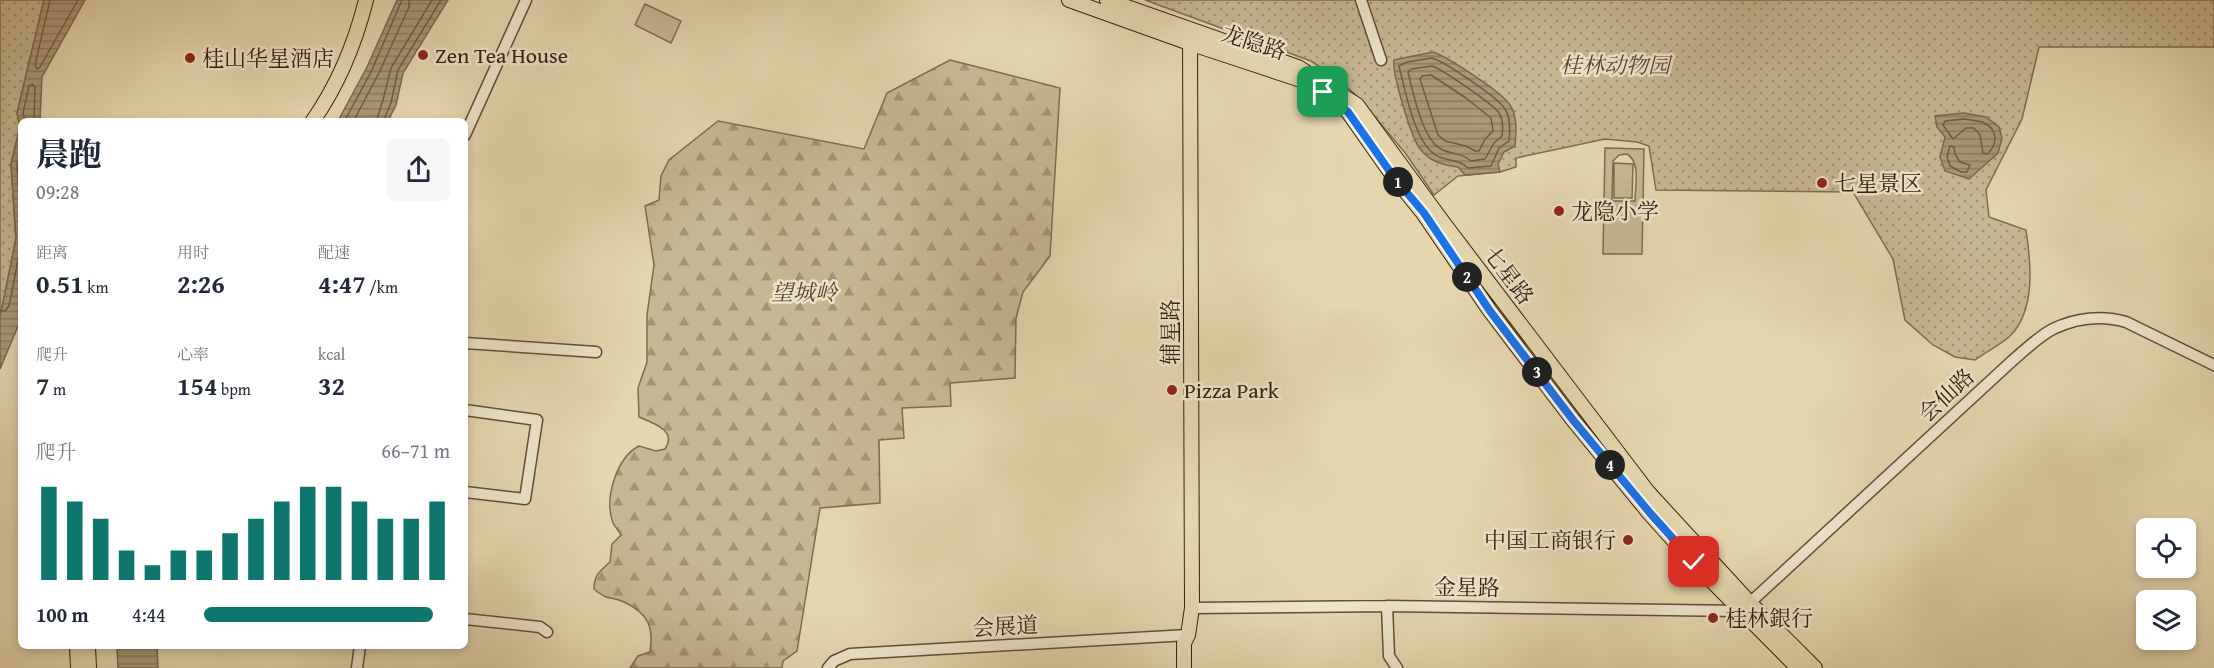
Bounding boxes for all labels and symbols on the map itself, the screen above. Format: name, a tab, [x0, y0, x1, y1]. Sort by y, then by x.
street label: 龙隐路	[1218, 17, 1290, 67]
place label: Zen Tea House	[435, 39, 568, 71]
place label: 桂山华星酒店	[202, 42, 334, 74]
marker: Zen Tea House	[416, 48, 430, 62]
park label: 桂林动物园	[1560, 49, 1673, 81]
marker: 桂山华星酒店	[183, 51, 197, 65]
pin	[1297, 66, 1348, 117]
pin: 1	[1383, 167, 1413, 197]
place label: 七星景区	[1834, 167, 1922, 199]
marker: 七星景区	[1815, 176, 1829, 190]
place label: 龙隐小学	[1571, 195, 1659, 227]
marker: 龙隐小学	[1552, 204, 1566, 218]
street label: 七星路	[1476, 239, 1542, 311]
pin: 2	[1452, 262, 1482, 292]
park label: 望城岭	[771, 276, 839, 308]
street label: 辅星路	[1154, 299, 1186, 365]
pin: 3	[1522, 357, 1552, 387]
street label: 会仙路	[1911, 361, 1981, 429]
place label: Pizza Park	[1184, 374, 1280, 406]
marker: Pizza Park	[1165, 383, 1179, 397]
pin: 4	[1595, 450, 1625, 480]
place label: 中国工商银行	[1484, 524, 1616, 556]
marker: 中国工商银行	[1621, 533, 1635, 547]
pin	[1668, 536, 1719, 587]
street label: 金星路	[1434, 570, 1500, 604]
place label: 桂林銀行	[1725, 602, 1813, 634]
street label: 会展道	[971, 608, 1039, 644]
marker: 桂林銀行	[1706, 611, 1720, 625]

